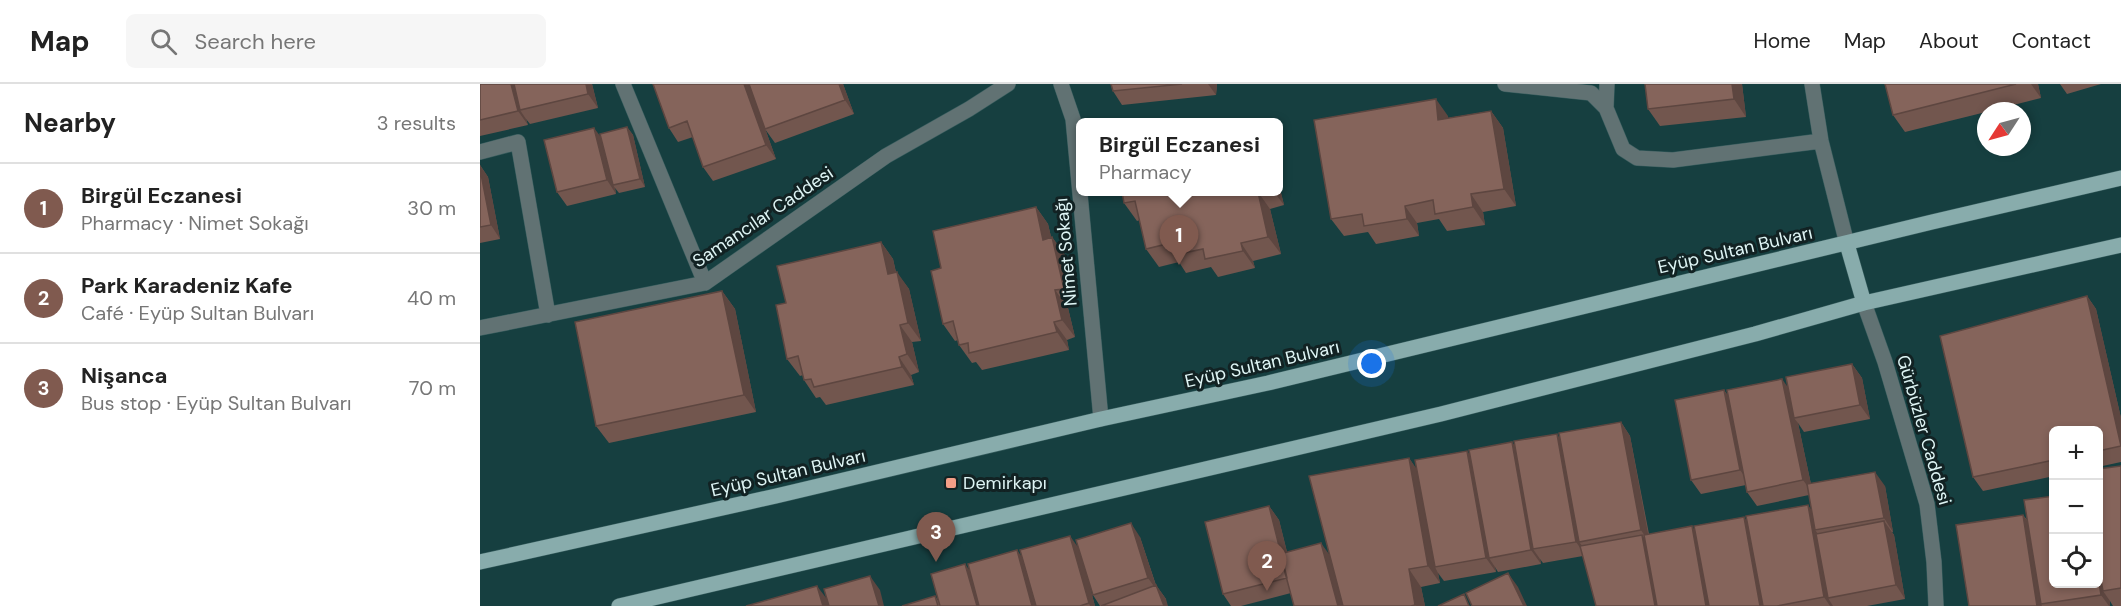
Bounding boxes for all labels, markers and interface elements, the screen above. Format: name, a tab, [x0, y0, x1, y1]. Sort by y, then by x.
search box	[126, 14, 546, 68]
text: Map	[30, 23, 90, 60]
icon: search	[147, 25, 180, 58]
text: Search here	[195, 27, 316, 56]
text: Home	[1753, 27, 1811, 55]
text: Map	[1844, 27, 1886, 55]
text: About	[1919, 27, 1979, 55]
text: Contact	[2012, 27, 2091, 55]
north arrow	[1977, 102, 2031, 156]
text: Nearby	[24, 106, 116, 140]
text: 3 results	[377, 110, 456, 136]
popup	[1076, 118, 1283, 196]
text: Birgül Eczanesi	[1099, 130, 1260, 159]
text: Pharmacy	[1099, 159, 1192, 185]
street label: Samancılar Caddesi	[688, 161, 838, 273]
text: Birgül Eczanesi	[81, 181, 242, 210]
text: 1	[40, 195, 47, 221]
text: 30 m	[407, 195, 456, 221]
street label: Nimet Sokağı	[1049, 197, 1083, 307]
text: Pharmacy · Nimet Sokağı	[81, 210, 309, 236]
pin: 1	[1160, 216, 1198, 265]
street label: Eyüp Sultan Bulvarı	[1655, 221, 1815, 279]
text: Park Karadeniz Kafe	[81, 271, 293, 300]
text: 2	[38, 285, 49, 311]
text: 40 m	[407, 285, 456, 311]
text: Café · Eyüp Sultan Bulvarı	[81, 300, 314, 326]
street label: Eyüp Sultan Bulvarı	[1182, 335, 1342, 393]
your location	[1357, 349, 1386, 378]
street label: Gürbüzler Caddesi	[1891, 352, 1957, 508]
text: Nişanca	[81, 361, 167, 390]
text: 3	[37, 375, 50, 401]
text: 70 m	[409, 375, 456, 401]
text: Bus stop · Eyüp Sultan Bulvarı	[81, 390, 352, 416]
map controls	[2049, 426, 2103, 588]
button: +	[2049, 426, 2103, 480]
street label: Eyüp Sultan Bulvarı	[708, 444, 868, 502]
place label: Demirkapı	[963, 471, 1047, 495]
marker: Demirkapı	[944, 476, 958, 490]
button: −	[2049, 480, 2103, 534]
pin: 3	[916, 512, 956, 562]
button: locate	[2049, 534, 2103, 588]
pin: 2	[1248, 542, 1286, 591]

